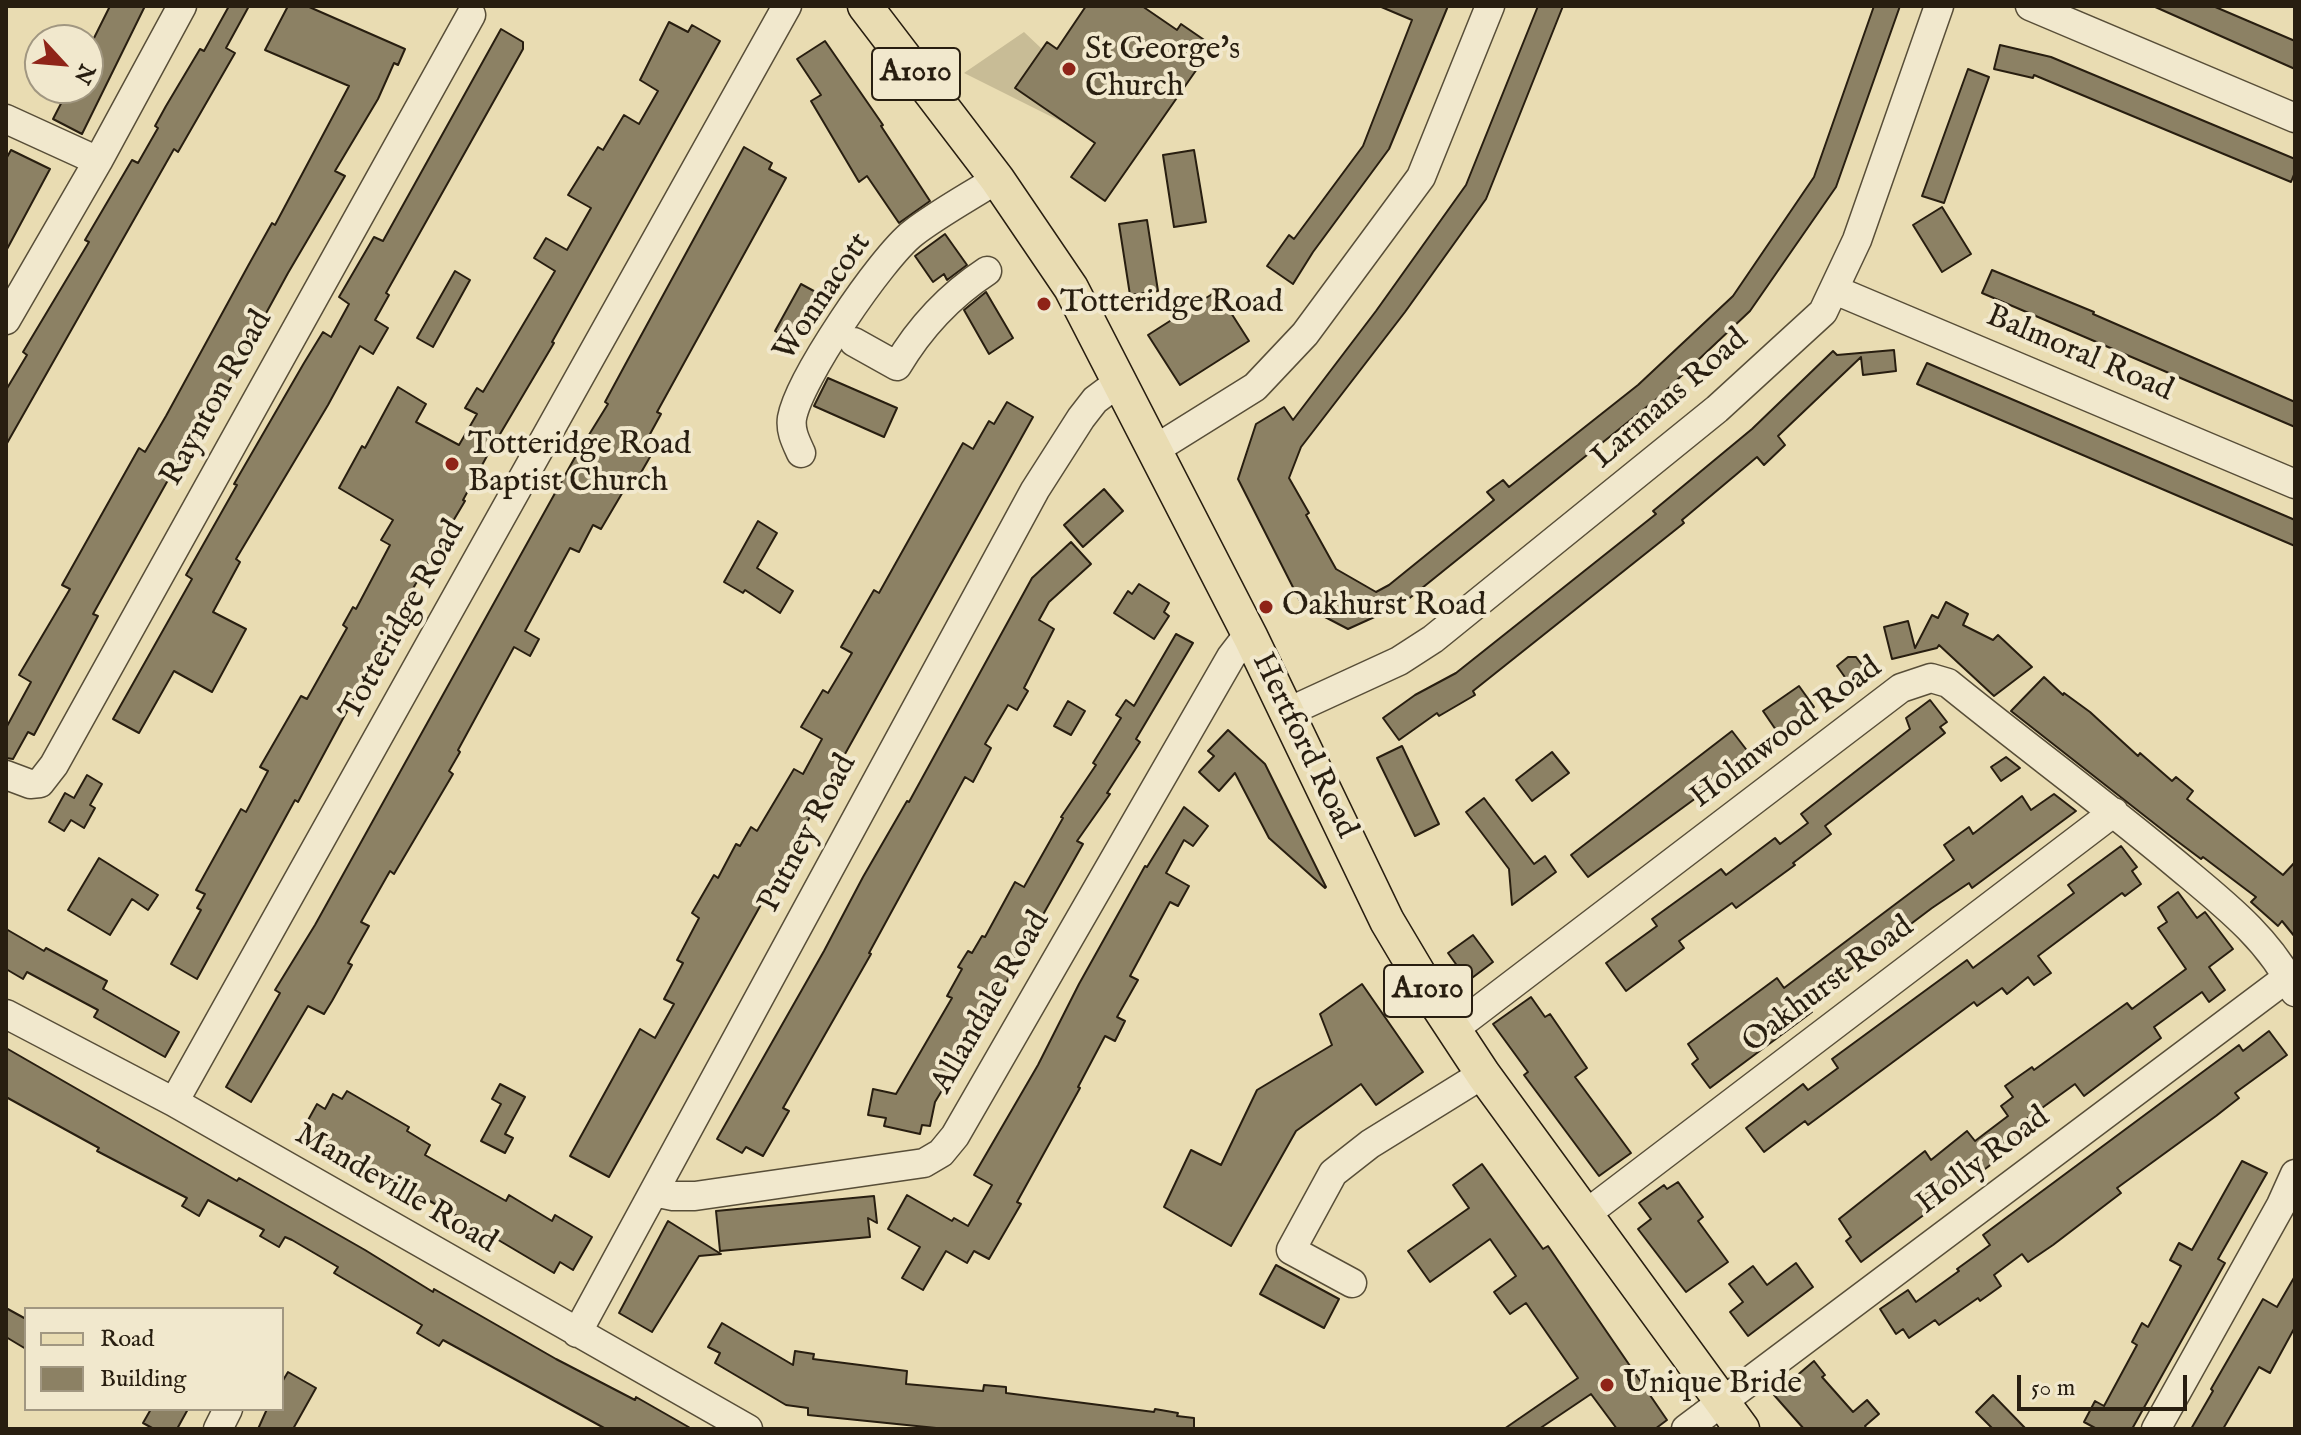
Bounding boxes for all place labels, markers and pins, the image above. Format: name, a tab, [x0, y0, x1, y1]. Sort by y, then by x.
place label: St George's Church	[1085, 32, 1240, 107]
marker: St George's Church	[1060, 60, 1078, 78]
place label: Totteridge Road	[1060, 285, 1283, 323]
marker: Totteridge Road	[1035, 295, 1053, 313]
place label: Totteridge Road Baptist Church	[468, 427, 691, 502]
marker: Totteridge Road Baptist Church	[443, 455, 461, 473]
place label: Oakhurst Road	[1282, 588, 1486, 626]
marker: Oakhurst Road	[1257, 598, 1275, 616]
place label: Unique Bride	[1623, 1366, 1802, 1404]
marker: Unique Bride	[1598, 1376, 1616, 1394]

